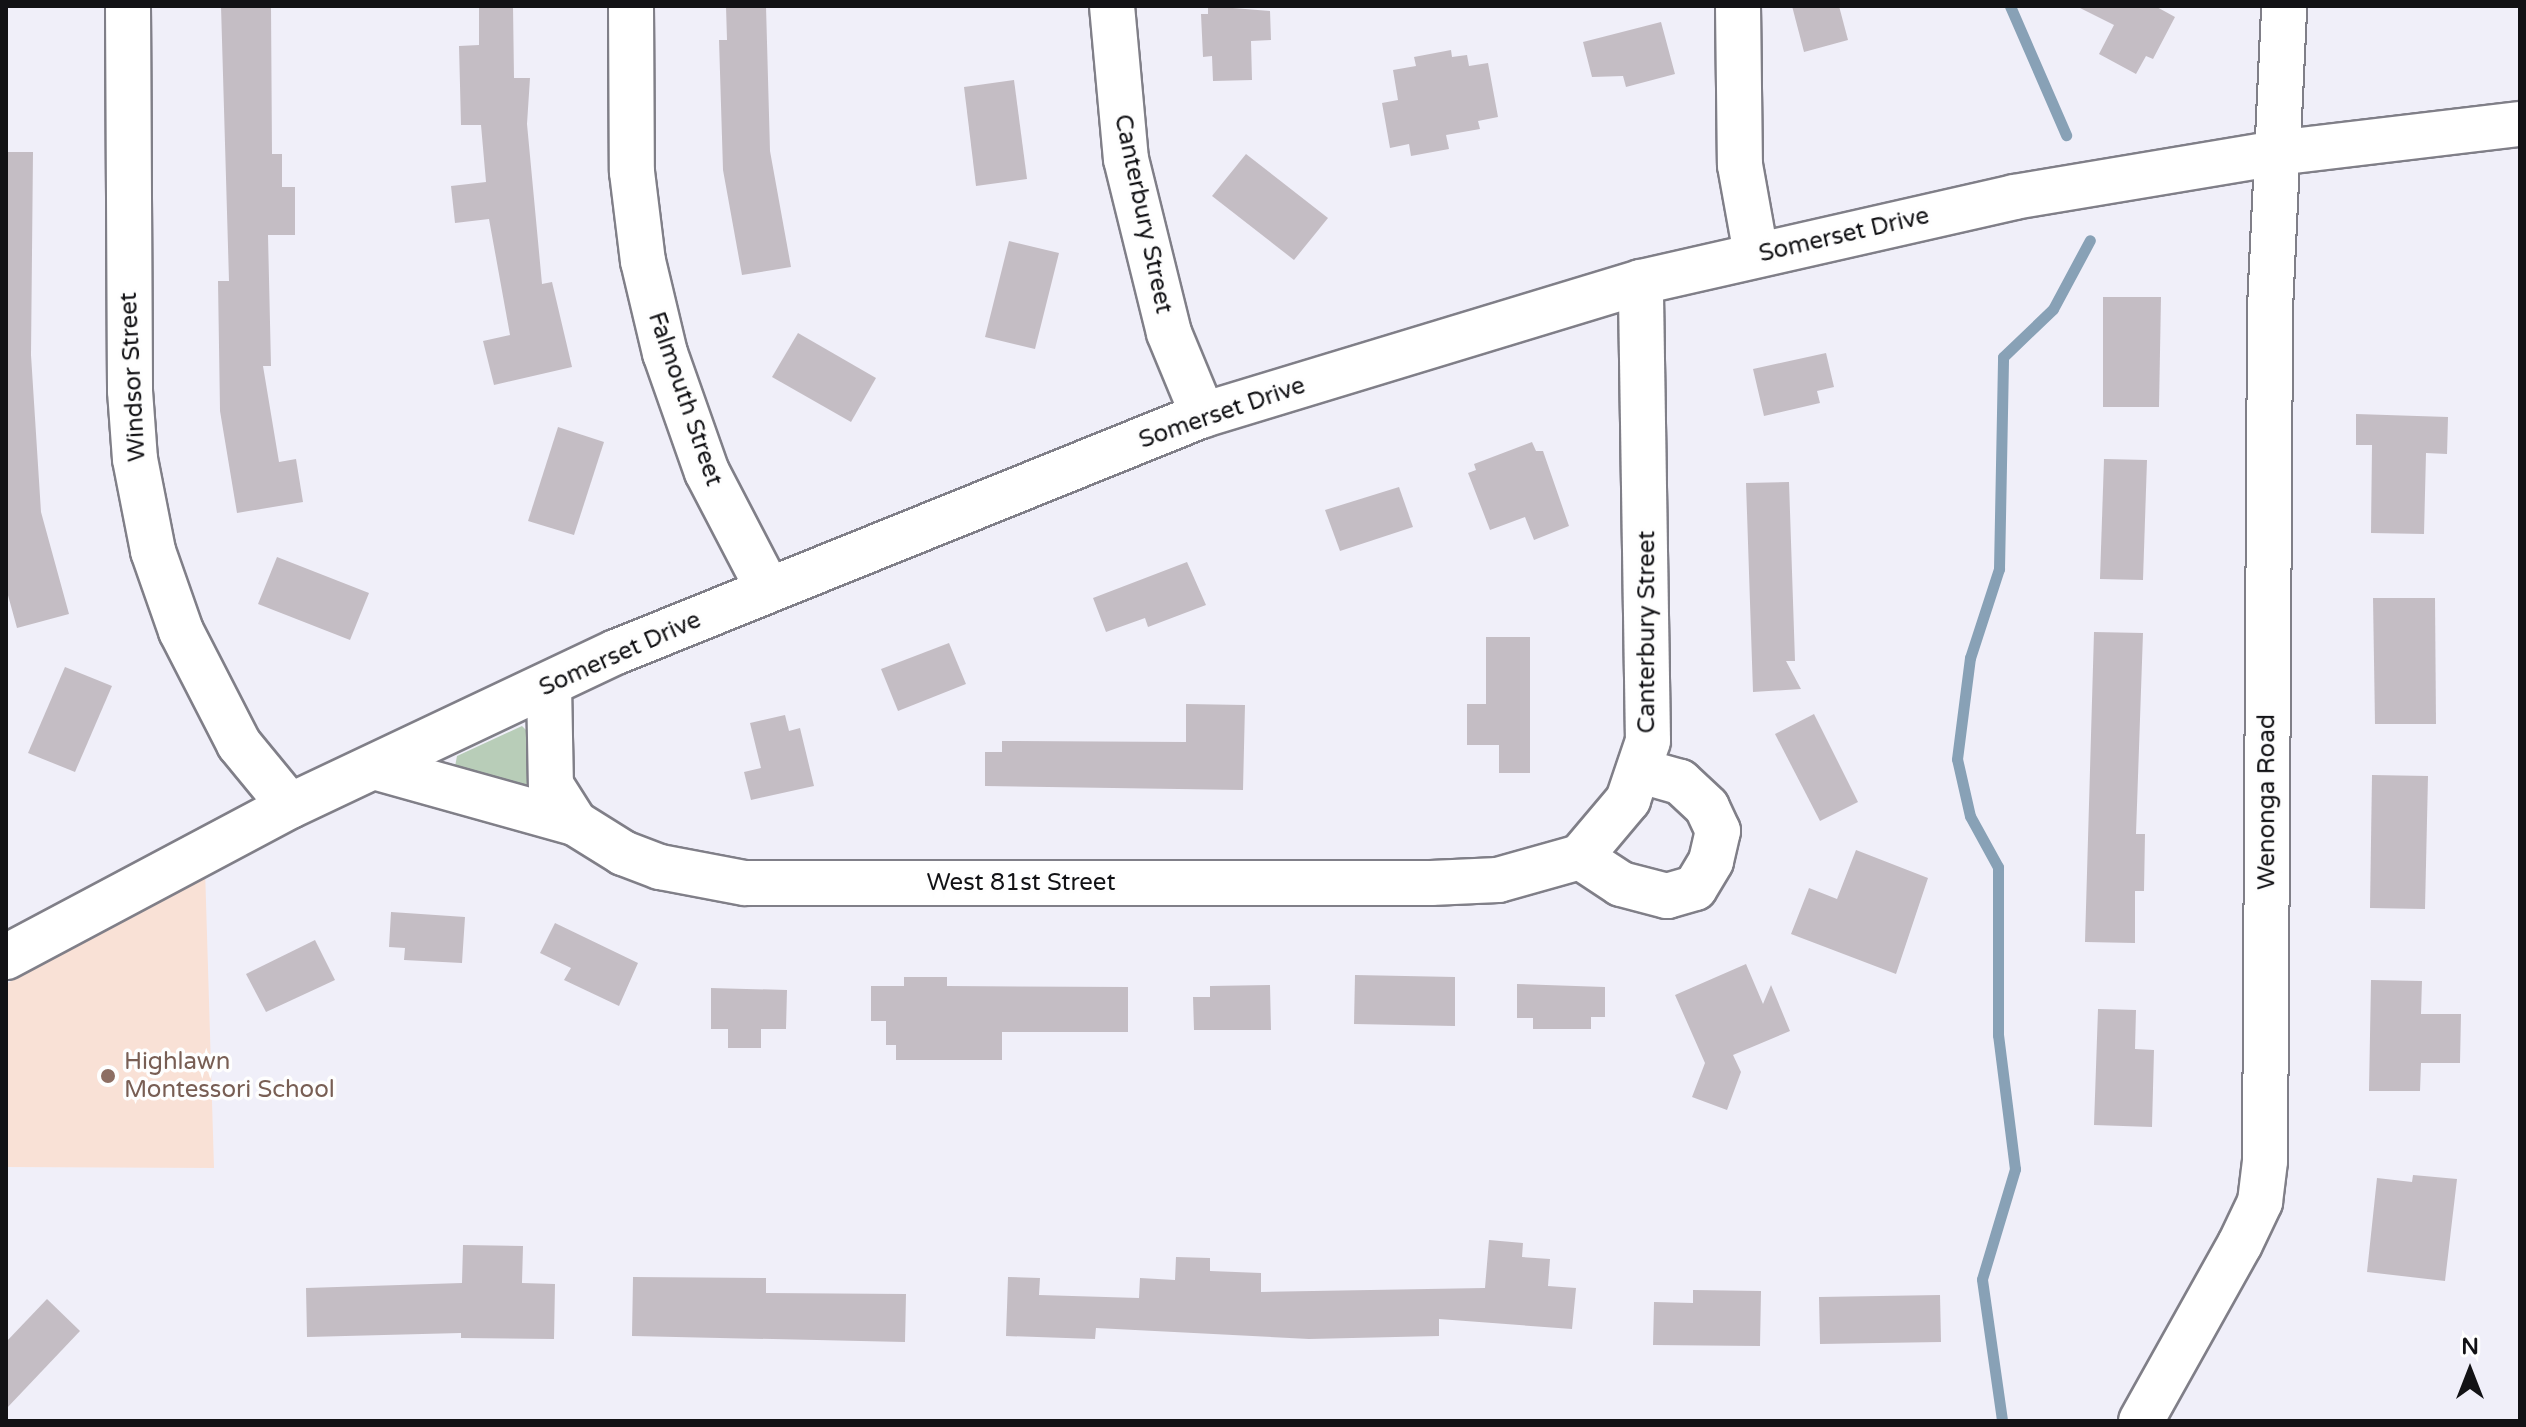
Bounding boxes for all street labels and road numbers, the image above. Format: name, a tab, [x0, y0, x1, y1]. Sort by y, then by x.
street label: Canterbury Street	[1108, 112, 1178, 316]
street label: Somerset Drive	[1756, 201, 1932, 269]
street label: Windsor Street	[114, 291, 152, 463]
street label: Falmouth Street	[642, 308, 728, 490]
street label: Somerset Drive	[1135, 371, 1309, 455]
street label: Canterbury Street	[1633, 531, 1661, 733]
street label: Somerset Drive	[535, 605, 705, 703]
street label: Wenonga Road	[2253, 714, 2281, 890]
street label: West 81st Street	[926, 869, 1116, 897]

